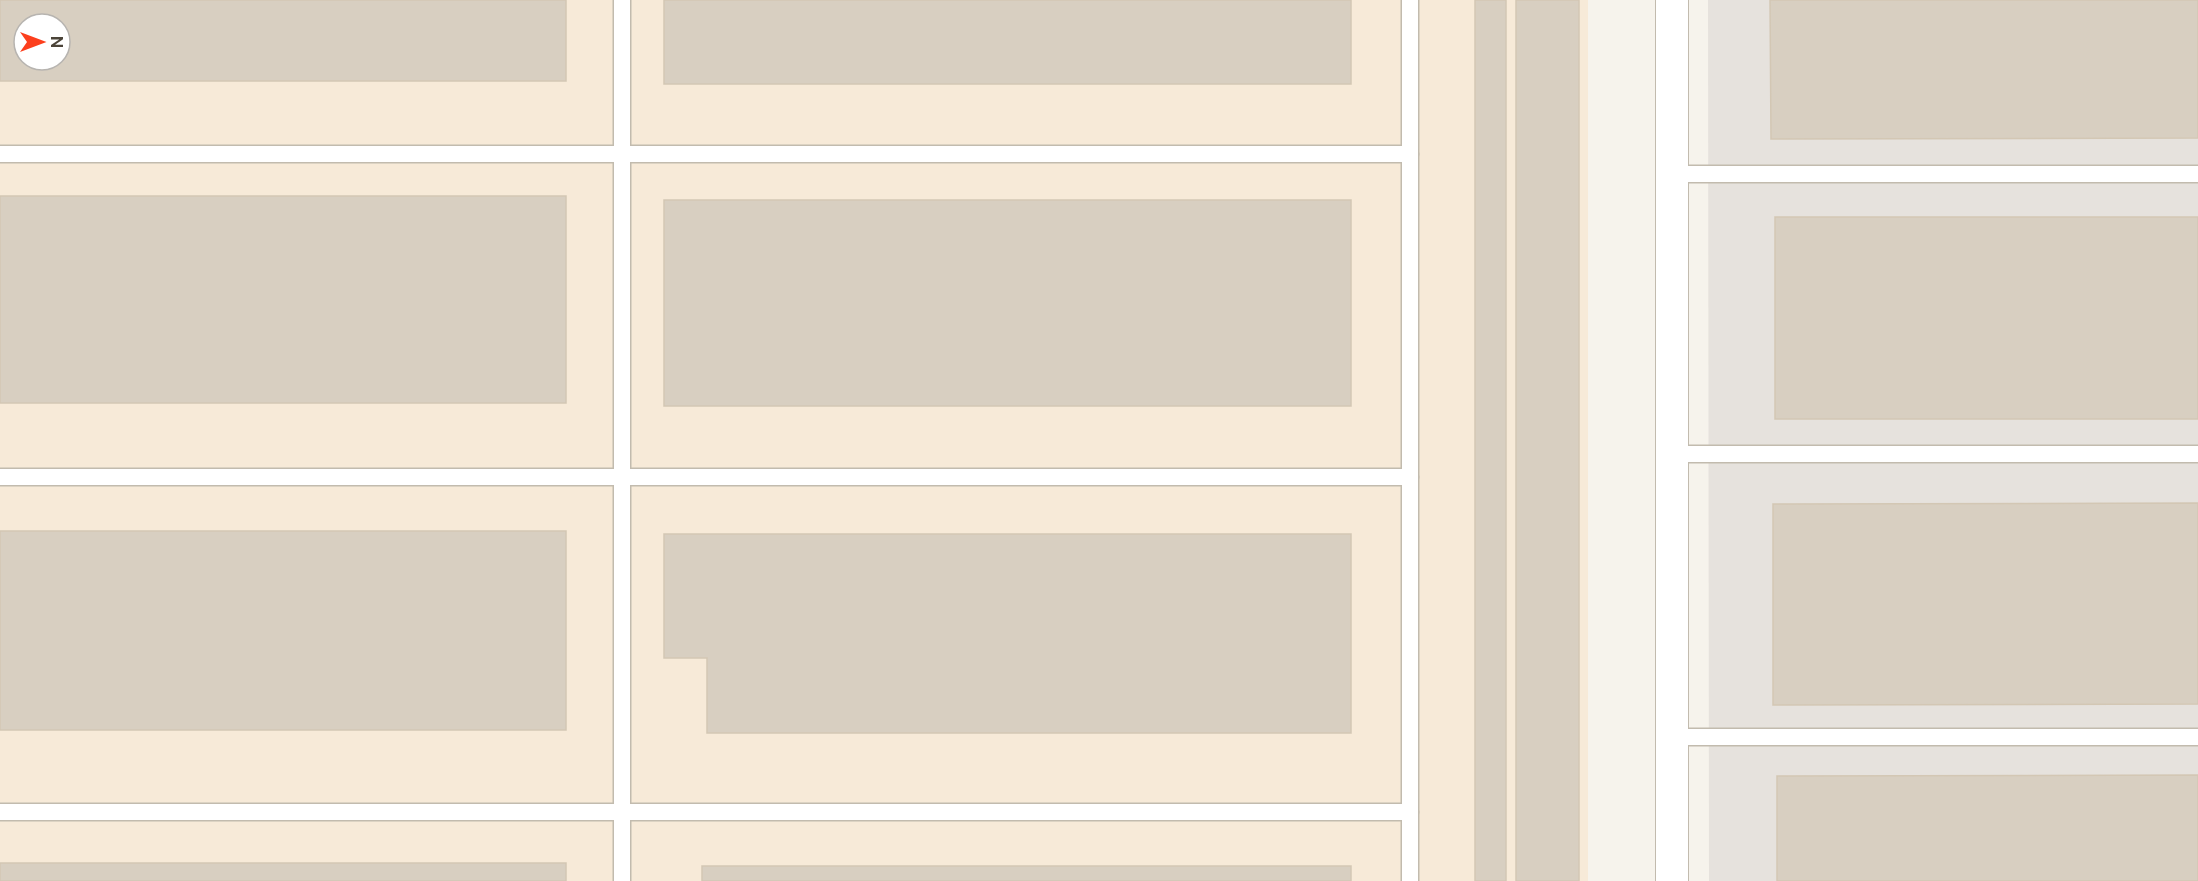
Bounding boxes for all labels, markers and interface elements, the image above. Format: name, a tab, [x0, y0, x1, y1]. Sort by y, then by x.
north arrow	[12, 12, 72, 72]
text: N	[47, 36, 66, 48]

